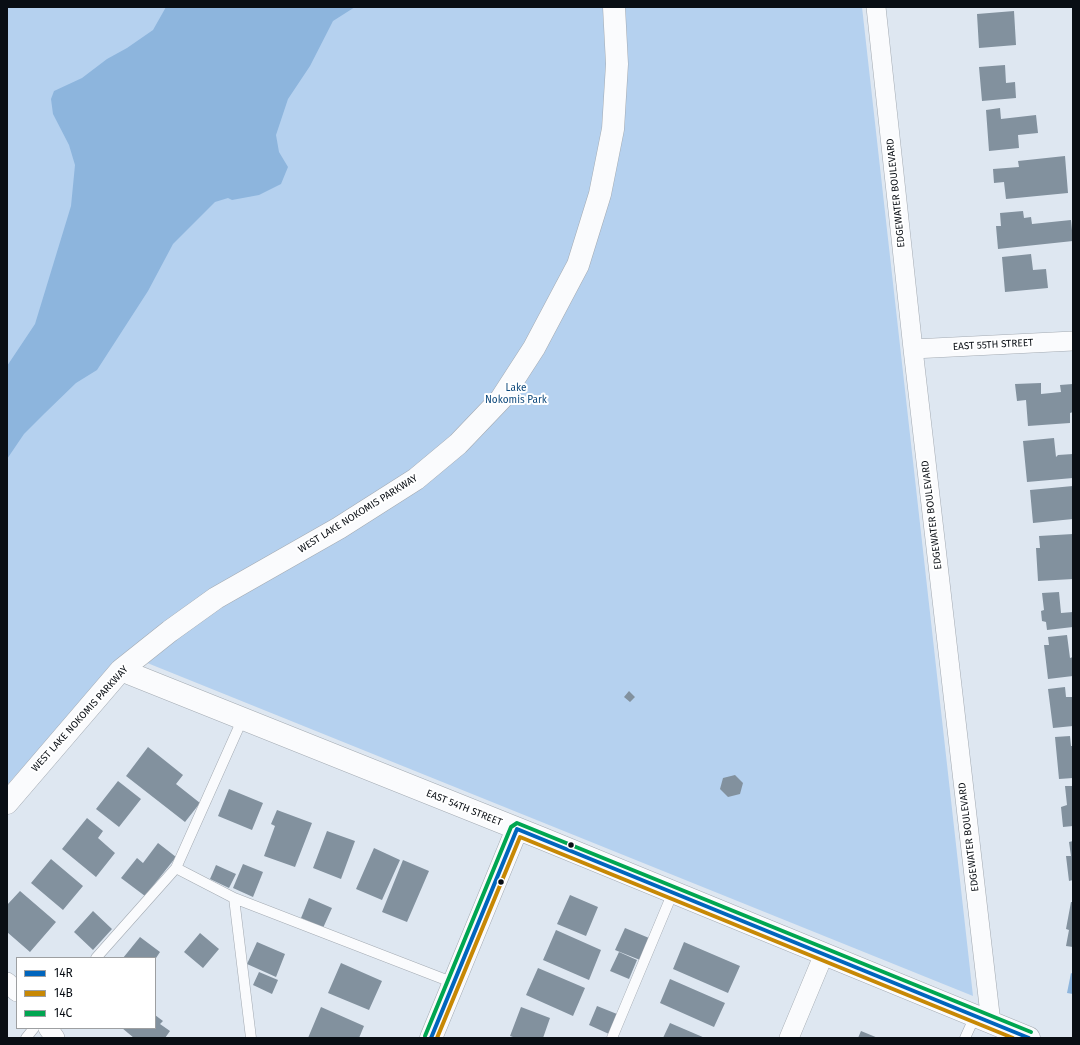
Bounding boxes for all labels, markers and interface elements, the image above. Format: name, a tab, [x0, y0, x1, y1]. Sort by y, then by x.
street label: EDGEWATER BOULEVARD	[884, 138, 908, 248]
street label: EAST 55TH STREET	[952, 337, 1034, 353]
park label: Lake Nokomis Park	[485, 382, 547, 406]
street label: EDGEWATER BOULEVARD	[919, 460, 945, 570]
street label: WEST LAKE NOKOMIS PARKWAY	[296, 472, 420, 556]
street label: WEST LAKE NOKOMIS PARKWAY	[29, 664, 131, 774]
street label: EDGEWATER BOULEVARD	[956, 782, 982, 892]
street label: EAST 54TH STREET	[424, 787, 504, 829]
unlabelled marker	[566, 840, 576, 850]
unlabelled marker	[496, 877, 506, 887]
legend	[16, 957, 156, 1029]
text: 14R	[54, 966, 73, 980]
text: 14B	[54, 986, 73, 1000]
text: 14C	[54, 1006, 72, 1020]

